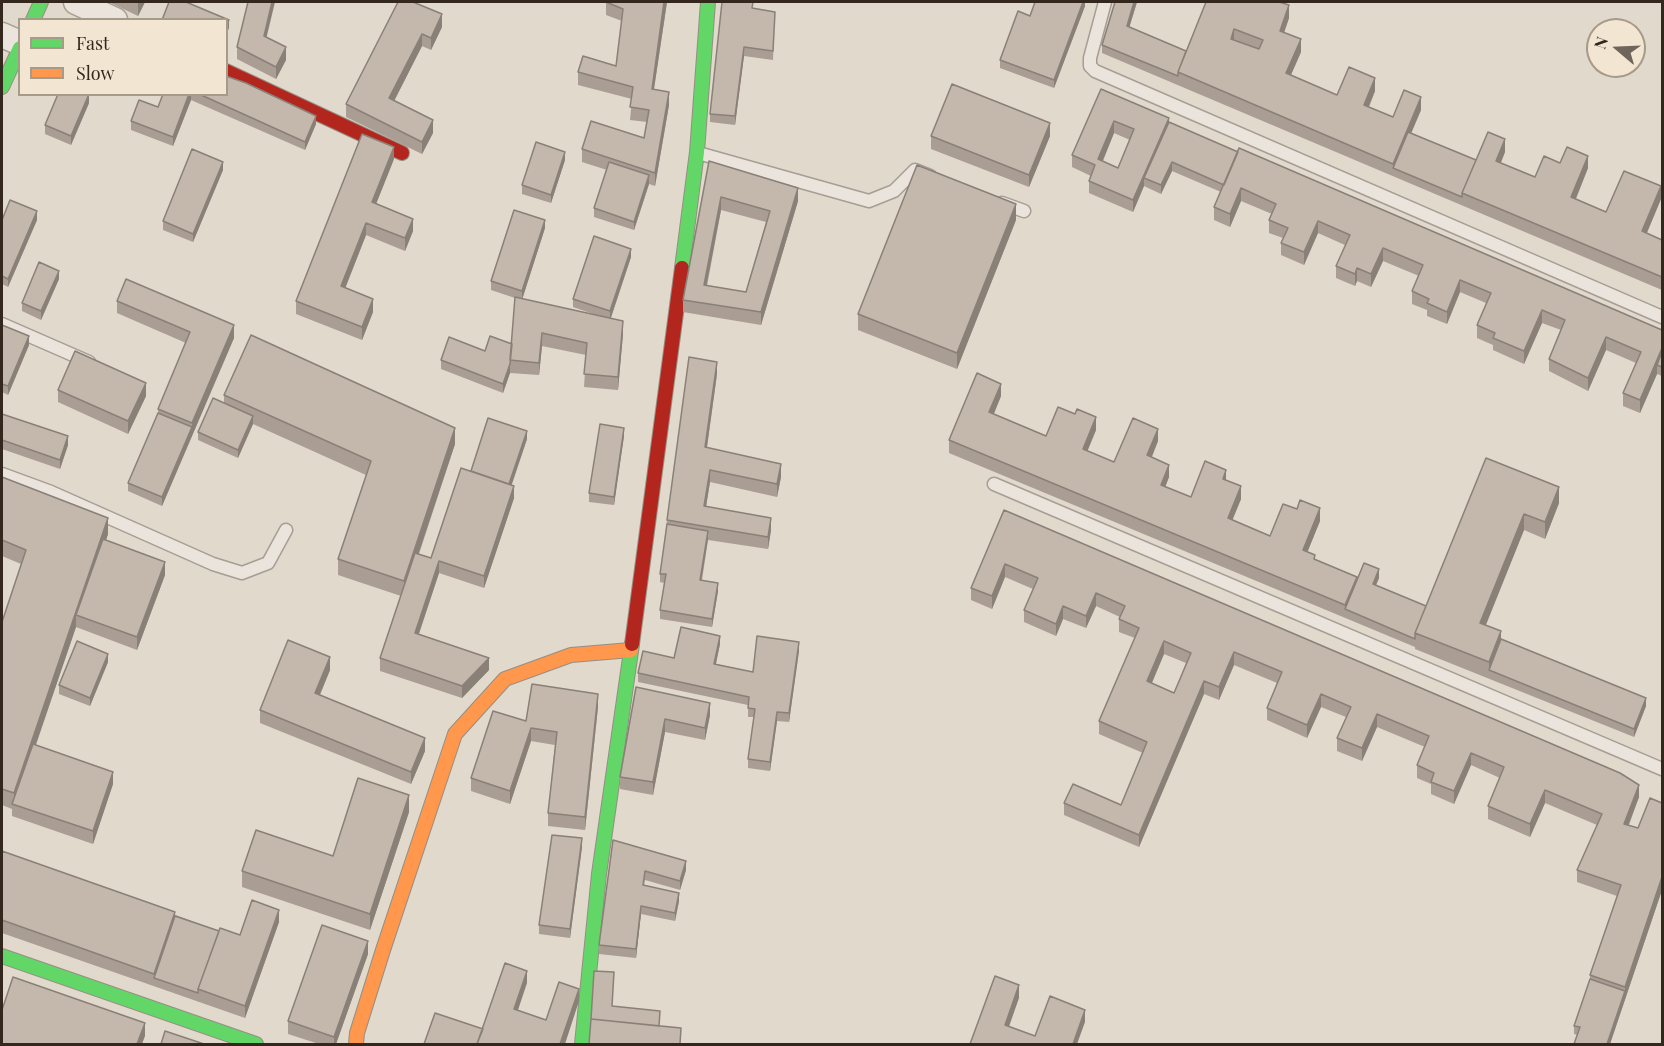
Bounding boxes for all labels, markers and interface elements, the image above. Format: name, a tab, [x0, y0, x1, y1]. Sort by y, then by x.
legend	[18, 18, 228, 96]
north arrow	[1586, 18, 1646, 78]
text: Fast	[76, 31, 109, 55]
text: N	[1589, 34, 1612, 52]
text: Slow	[76, 61, 114, 85]

